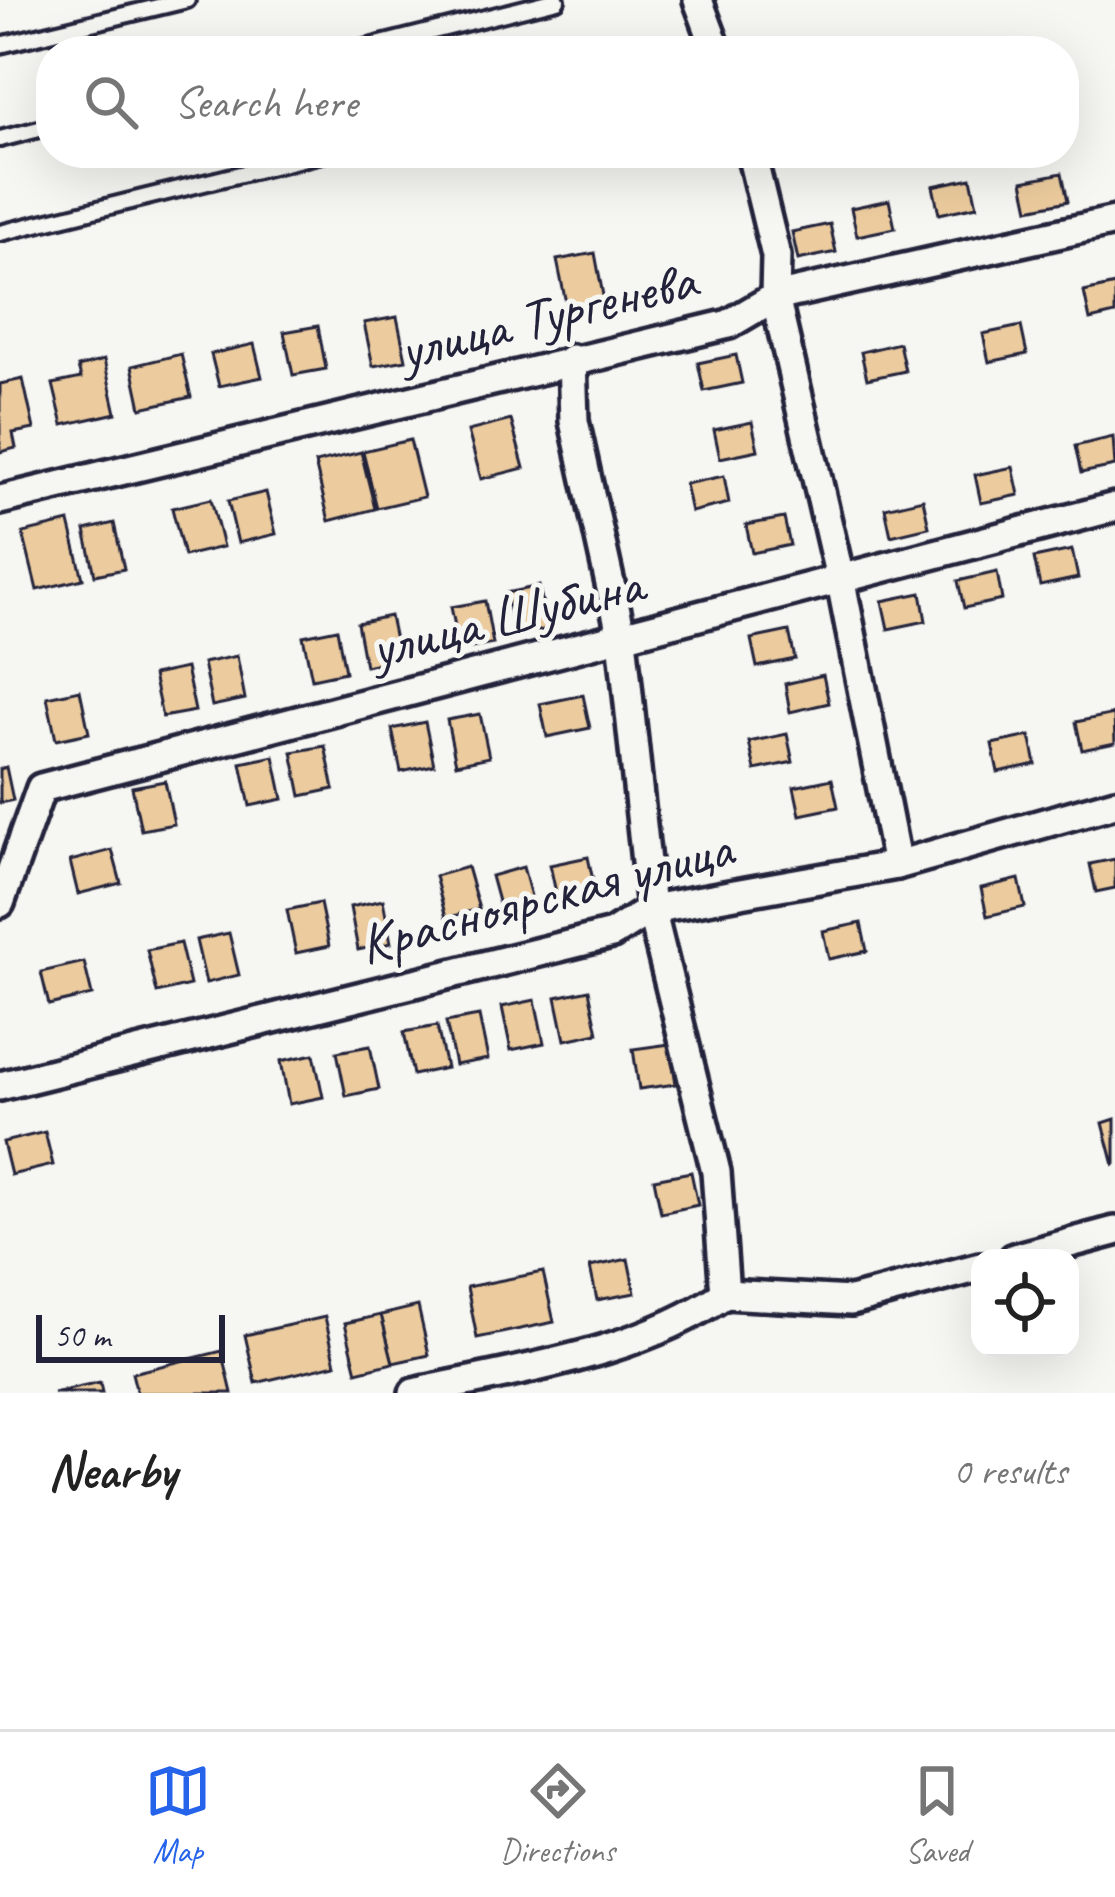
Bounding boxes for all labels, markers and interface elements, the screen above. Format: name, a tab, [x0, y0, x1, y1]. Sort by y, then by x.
search box	[36, 36, 1079, 168]
icon: search	[78, 69, 144, 135]
text: Search here	[174, 74, 357, 131]
street label: улица Тургенева	[388, 242, 707, 387]
street label: улица Шубина	[360, 546, 654, 685]
street label: Красноярская улица	[351, 811, 742, 980]
map controls	[971, 1249, 1079, 1357]
button: locate	[971, 1249, 1079, 1357]
scale bar	[36, 1309, 225, 1362]
text: 50 m	[54, 1315, 110, 1357]
text: Nearby	[48, 1439, 176, 1503]
text: 0 results	[953, 1447, 1067, 1496]
tab: Map	[145, 1758, 211, 1872]
tab: Directions	[500, 1758, 615, 1872]
tab: Saved	[904, 1758, 970, 1872]

